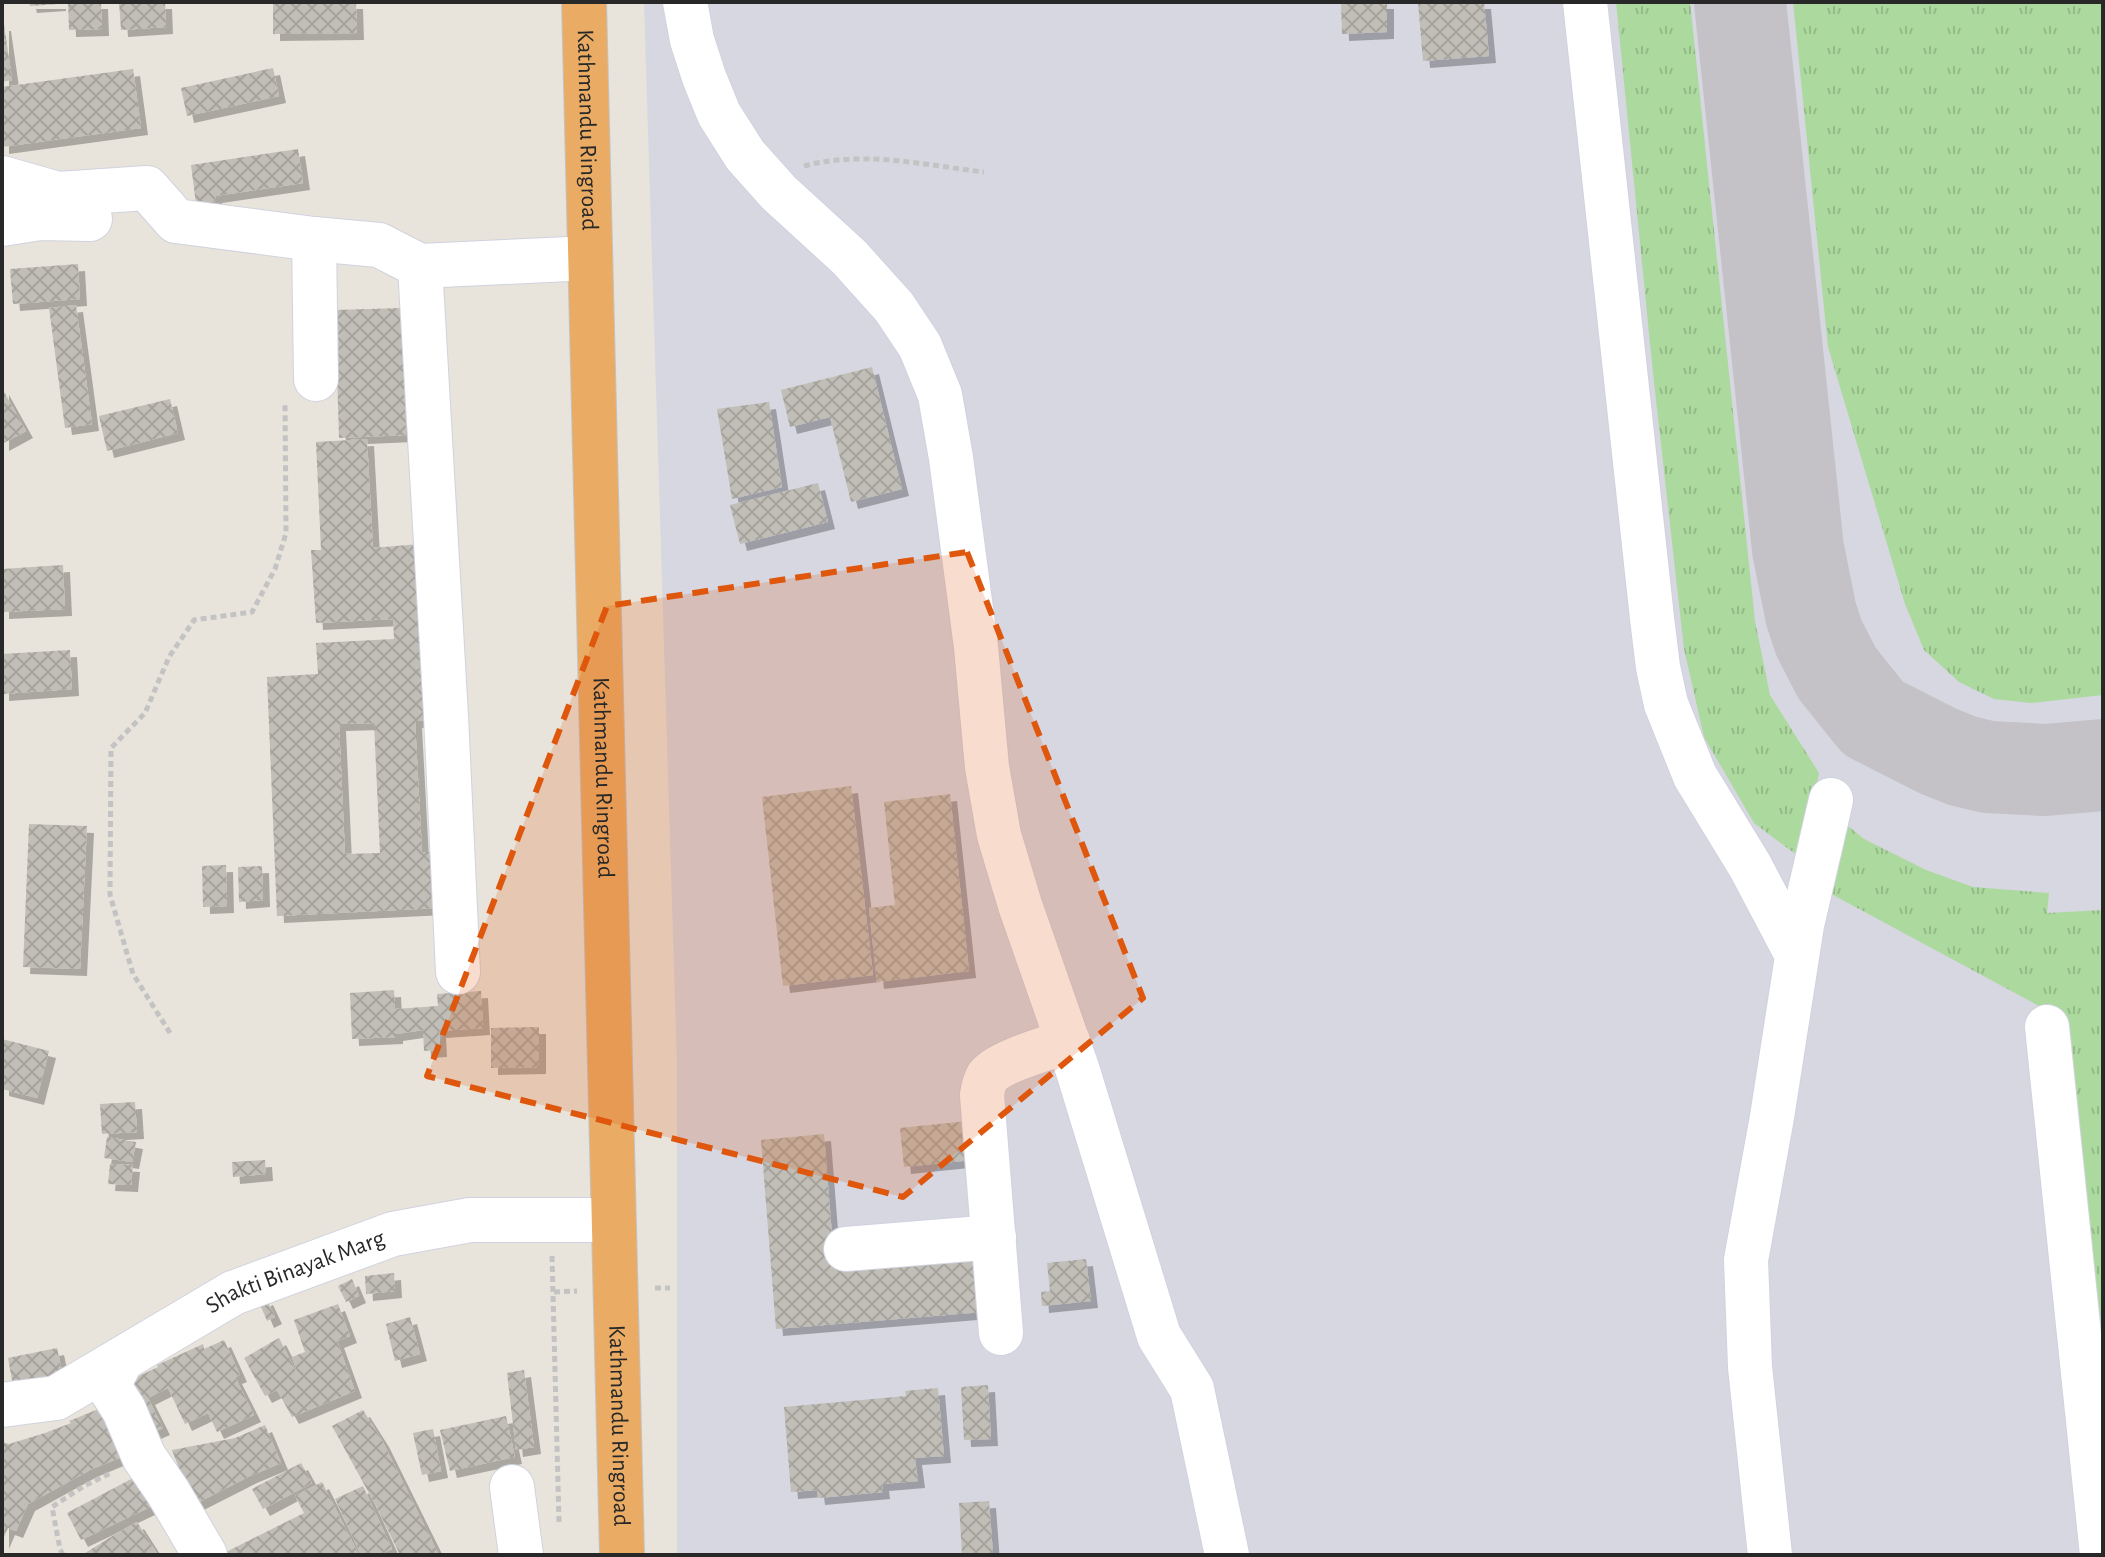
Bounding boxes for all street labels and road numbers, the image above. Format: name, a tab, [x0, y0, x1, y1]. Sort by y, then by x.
street label: Kathmandu Ringroad	[573, 29, 602, 231]
street label: Kathmandu Ringroad	[589, 677, 617, 879]
street label: Shakti Binayak Marg	[202, 1226, 388, 1318]
street label: Kathmandu Ringroad	[604, 1325, 633, 1526]

